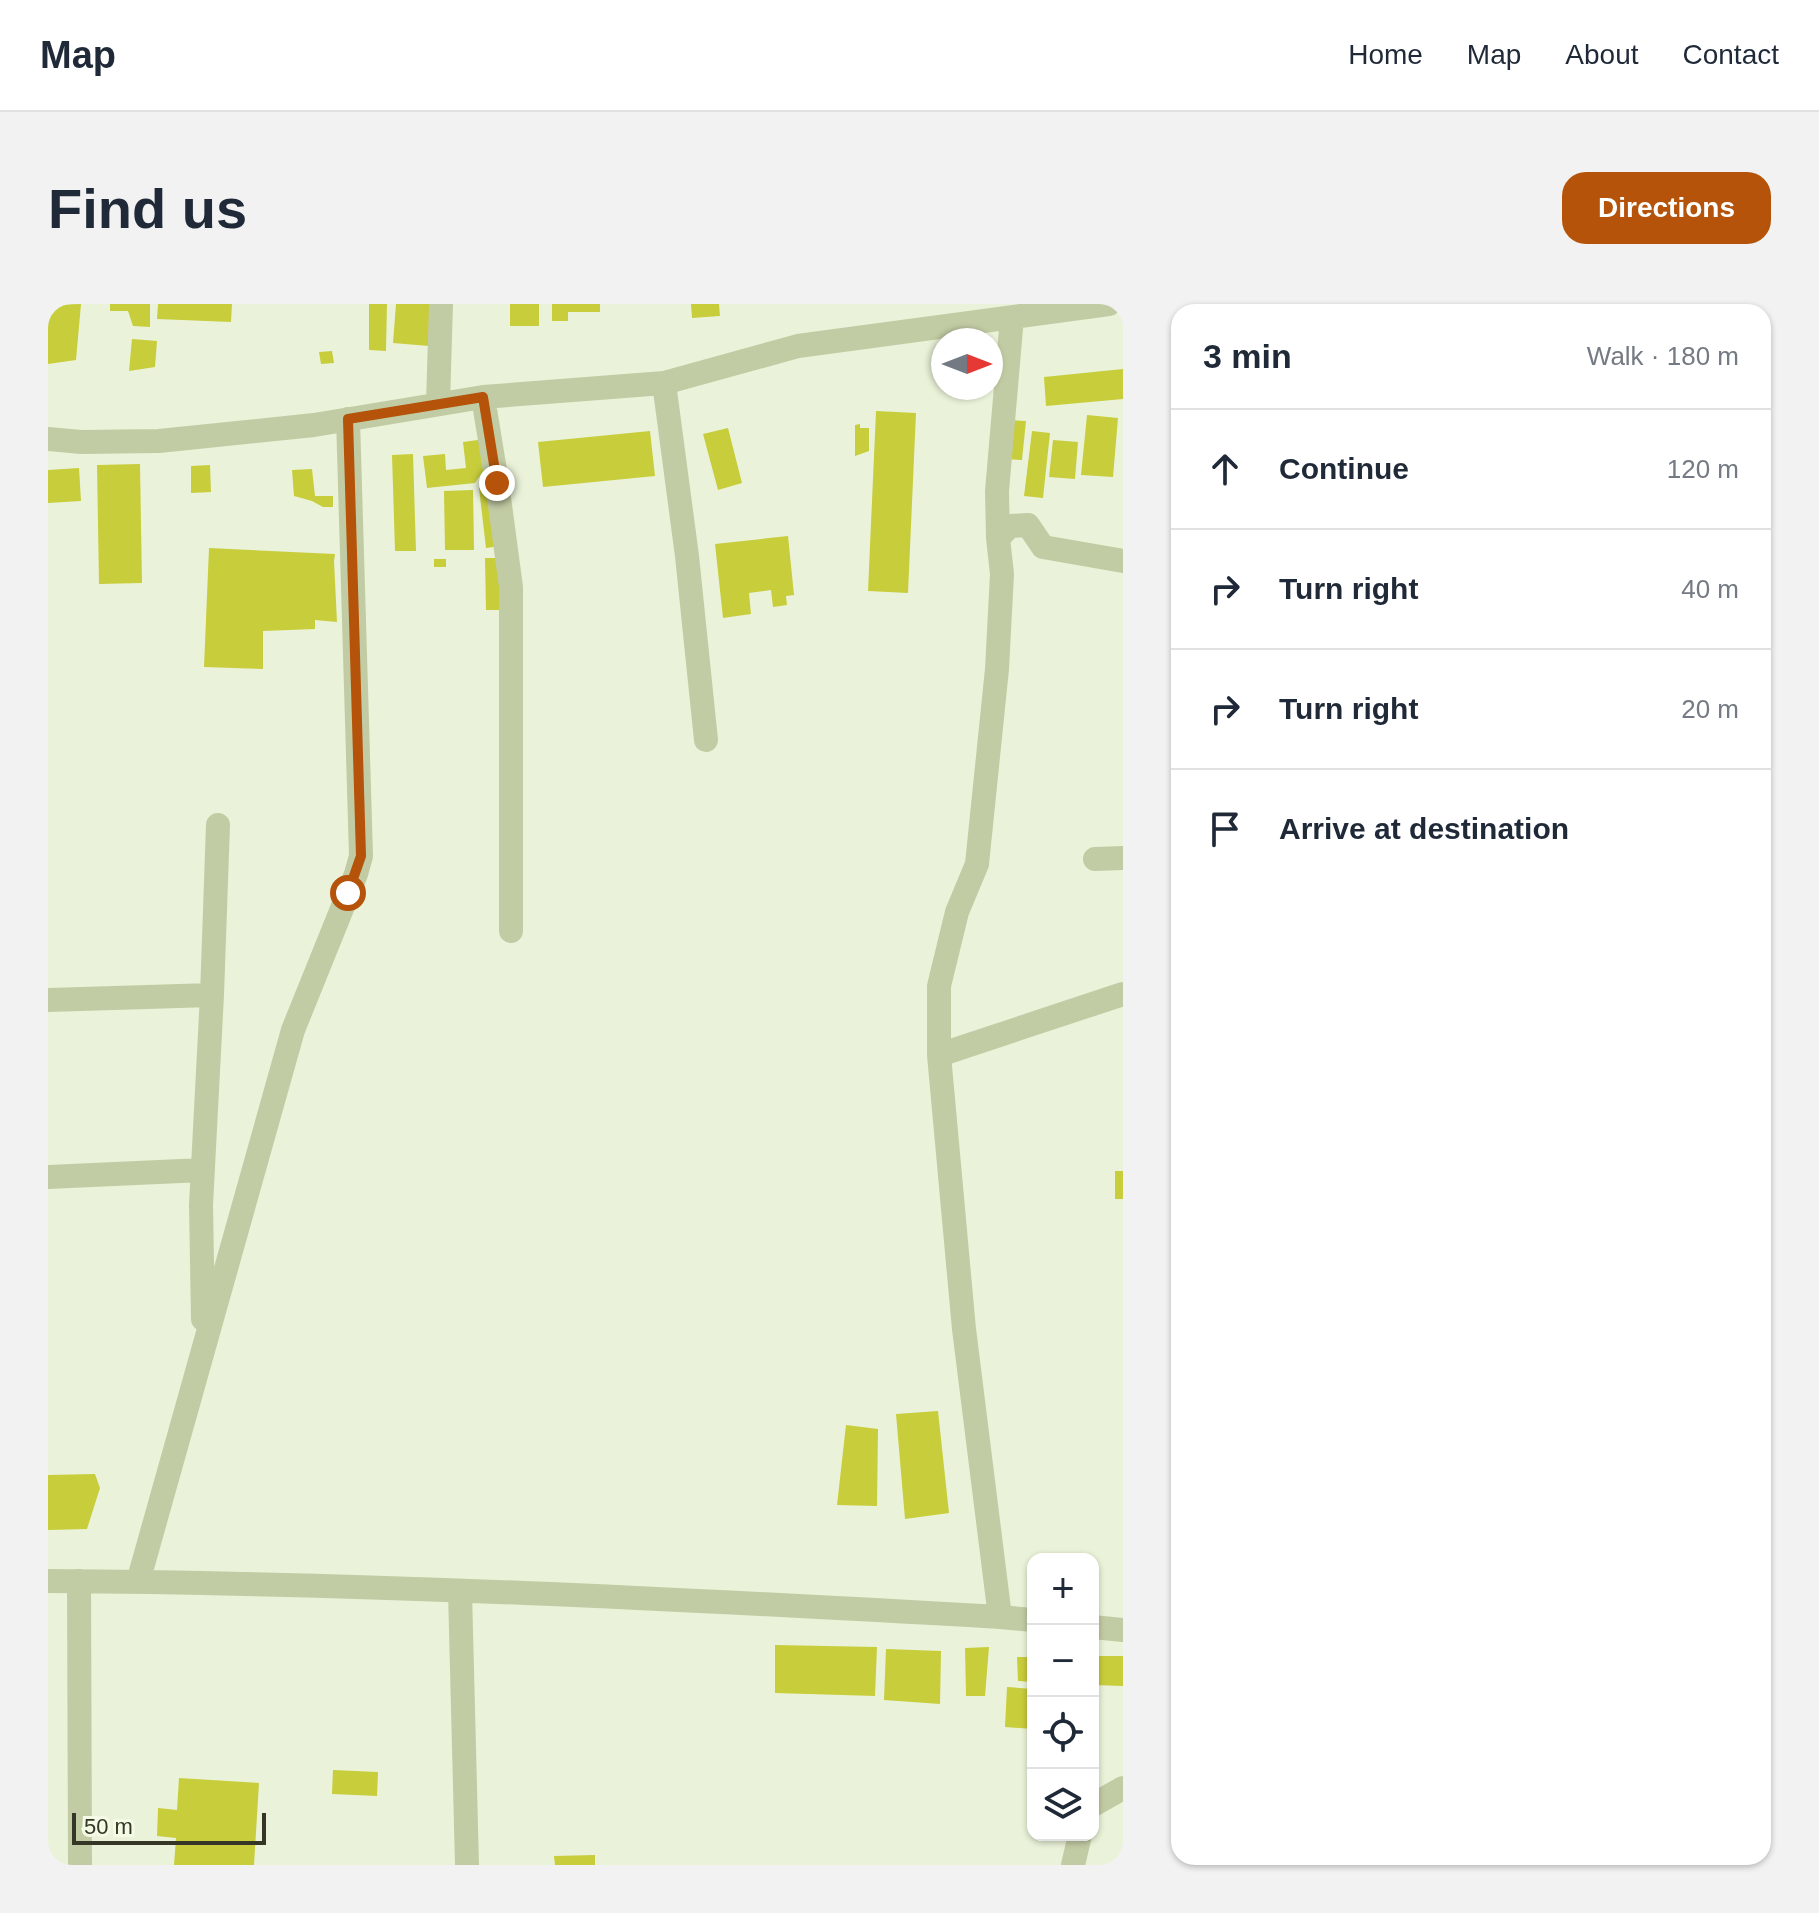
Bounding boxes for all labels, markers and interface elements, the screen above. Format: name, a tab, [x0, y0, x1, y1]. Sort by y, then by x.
text: Map	[40, 34, 116, 76]
text: Home	[1348, 39, 1423, 70]
text: Map	[1467, 39, 1521, 70]
text: About	[1565, 39, 1639, 70]
text: Contact	[1683, 39, 1779, 70]
button: Directions	[1562, 172, 1771, 244]
text: Find us	[48, 177, 247, 240]
north arrow	[931, 328, 1003, 400]
text: 3 min	[1203, 337, 1292, 375]
text: Walk · 180 m	[1587, 341, 1739, 371]
icon: ahead	[1203, 447, 1247, 491]
text: Continue	[1279, 452, 1409, 485]
text: 120 m	[1667, 454, 1739, 484]
route end	[479, 465, 515, 501]
icon: right	[1203, 567, 1247, 611]
text: Turn right	[1279, 572, 1418, 605]
text: 40 m	[1681, 574, 1739, 604]
icon: right	[1203, 687, 1247, 731]
text: Turn right	[1279, 692, 1418, 725]
text: 20 m	[1681, 694, 1739, 724]
icon: arrive	[1203, 807, 1247, 851]
text: Arrive at destination	[1279, 812, 1569, 845]
route start	[330, 875, 366, 911]
map controls	[1027, 1553, 1099, 1841]
button: +	[1027, 1553, 1099, 1625]
button: −	[1027, 1625, 1099, 1697]
button: locate	[1027, 1697, 1099, 1769]
button: layers	[1027, 1769, 1099, 1841]
scale bar	[72, 1809, 266, 1845]
text: 50 m	[84, 1814, 133, 1839]

